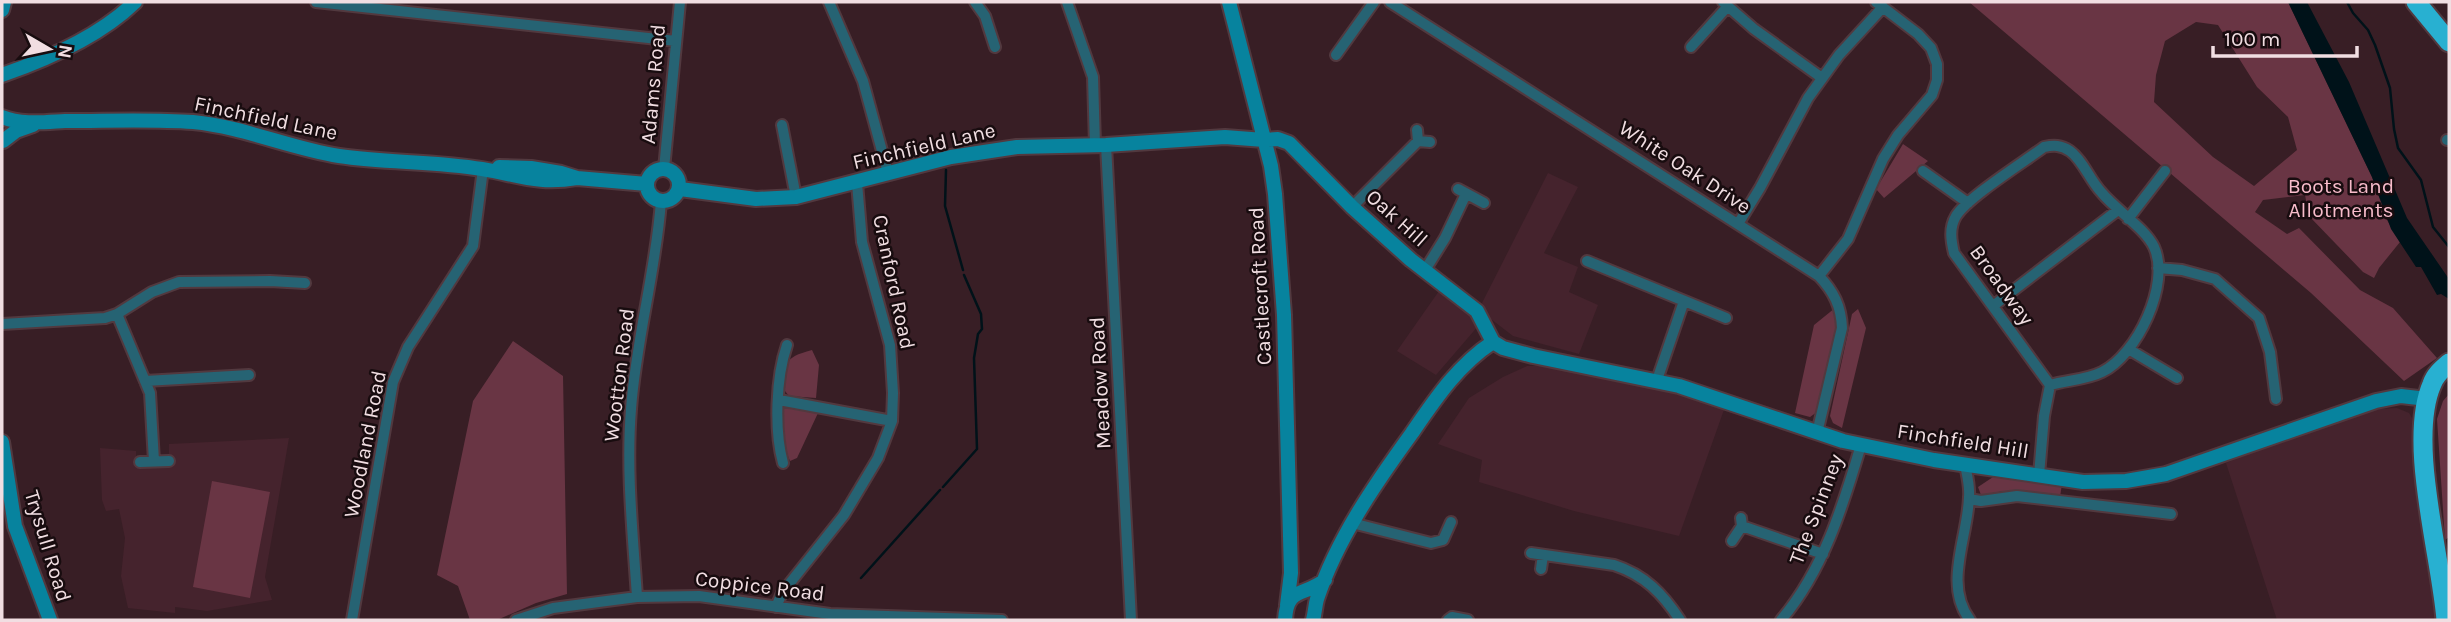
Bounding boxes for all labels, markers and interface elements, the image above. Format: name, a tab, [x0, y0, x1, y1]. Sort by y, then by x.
north arrow	[14, 14, 84, 84]
scale bar	[2213, 14, 2356, 58]
street label: Adams Road	[636, 23, 670, 145]
text: 100 m	[2224, 27, 2281, 51]
text: N	[53, 43, 77, 60]
street label: Finchfield Lane	[192, 91, 340, 145]
street label: White Oak Drive	[1615, 115, 1755, 219]
street label: Finchfield Lane	[850, 118, 998, 174]
park label: Boots Land Allotments	[2288, 174, 2394, 222]
street label: Oak Hill	[1361, 184, 1433, 252]
street label: Castlecroft Road	[1244, 206, 1276, 366]
street label: Cranford Road	[868, 213, 920, 351]
street label: Broadway	[1965, 240, 2039, 330]
street label: Wootton Road	[599, 307, 639, 443]
street label: Meadow Road	[1085, 316, 1115, 450]
street label: Woodland Road	[339, 368, 391, 520]
street label: Finchfield Hill	[1895, 419, 2031, 463]
street label: The Spinney	[1784, 450, 1848, 567]
street label: Trysull Road	[20, 487, 76, 605]
street label: Coppice Road	[694, 566, 826, 606]

